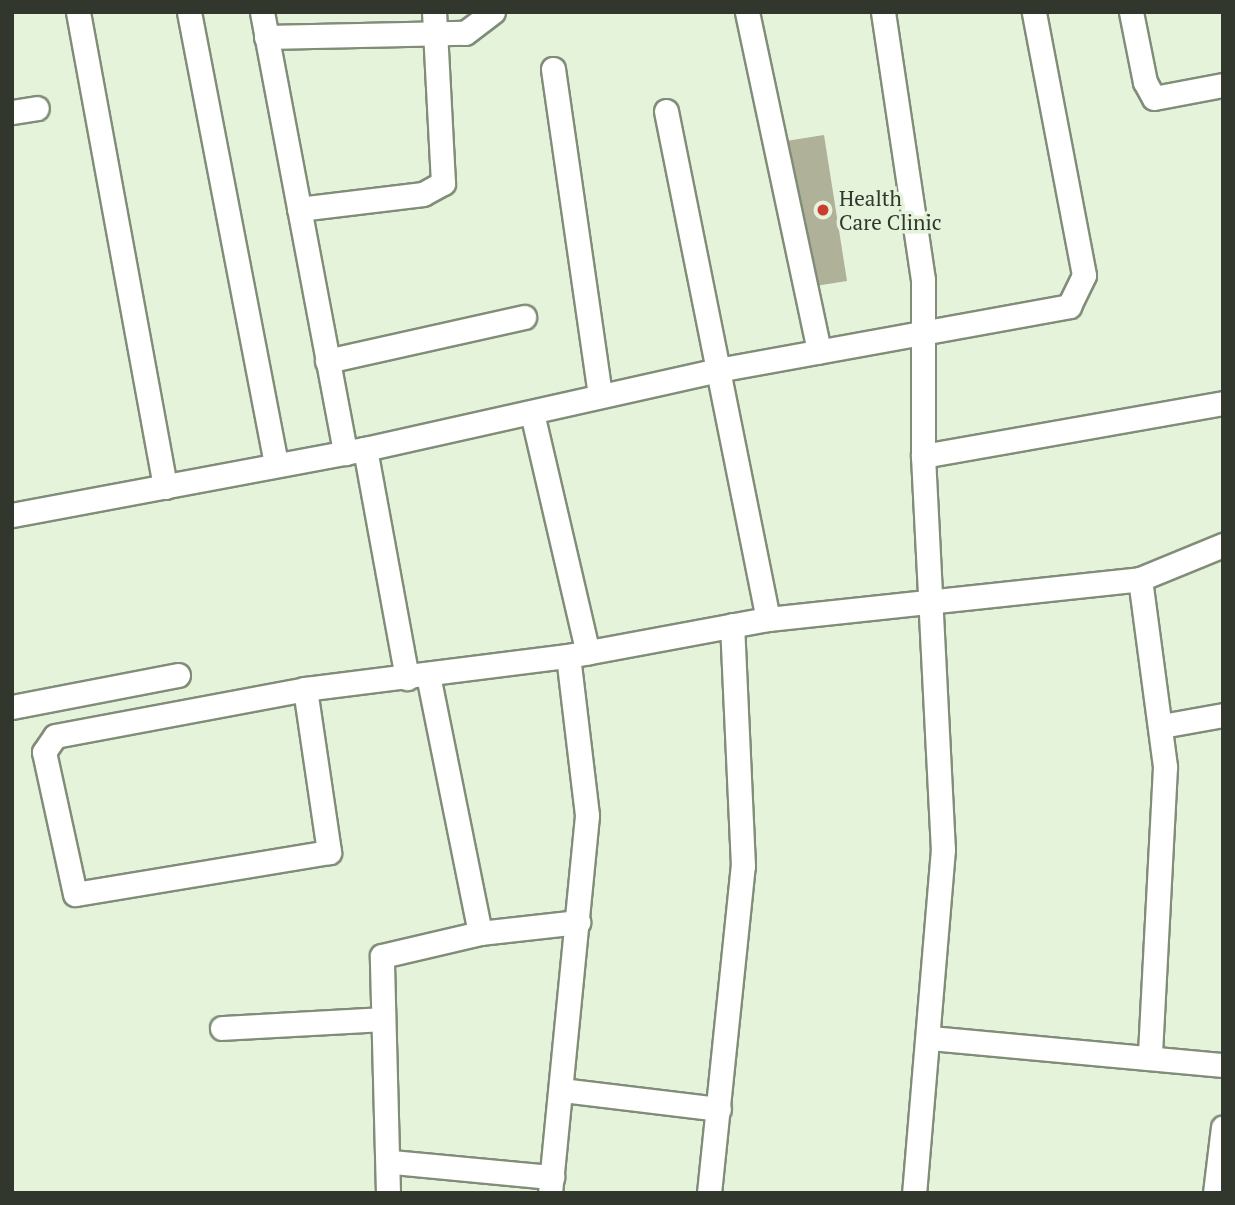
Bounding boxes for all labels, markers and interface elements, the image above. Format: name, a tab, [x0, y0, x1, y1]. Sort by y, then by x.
place label: Health Care Clinic	[839, 185, 942, 235]
marker: Health Care Clinic	[813, 200, 833, 220]

